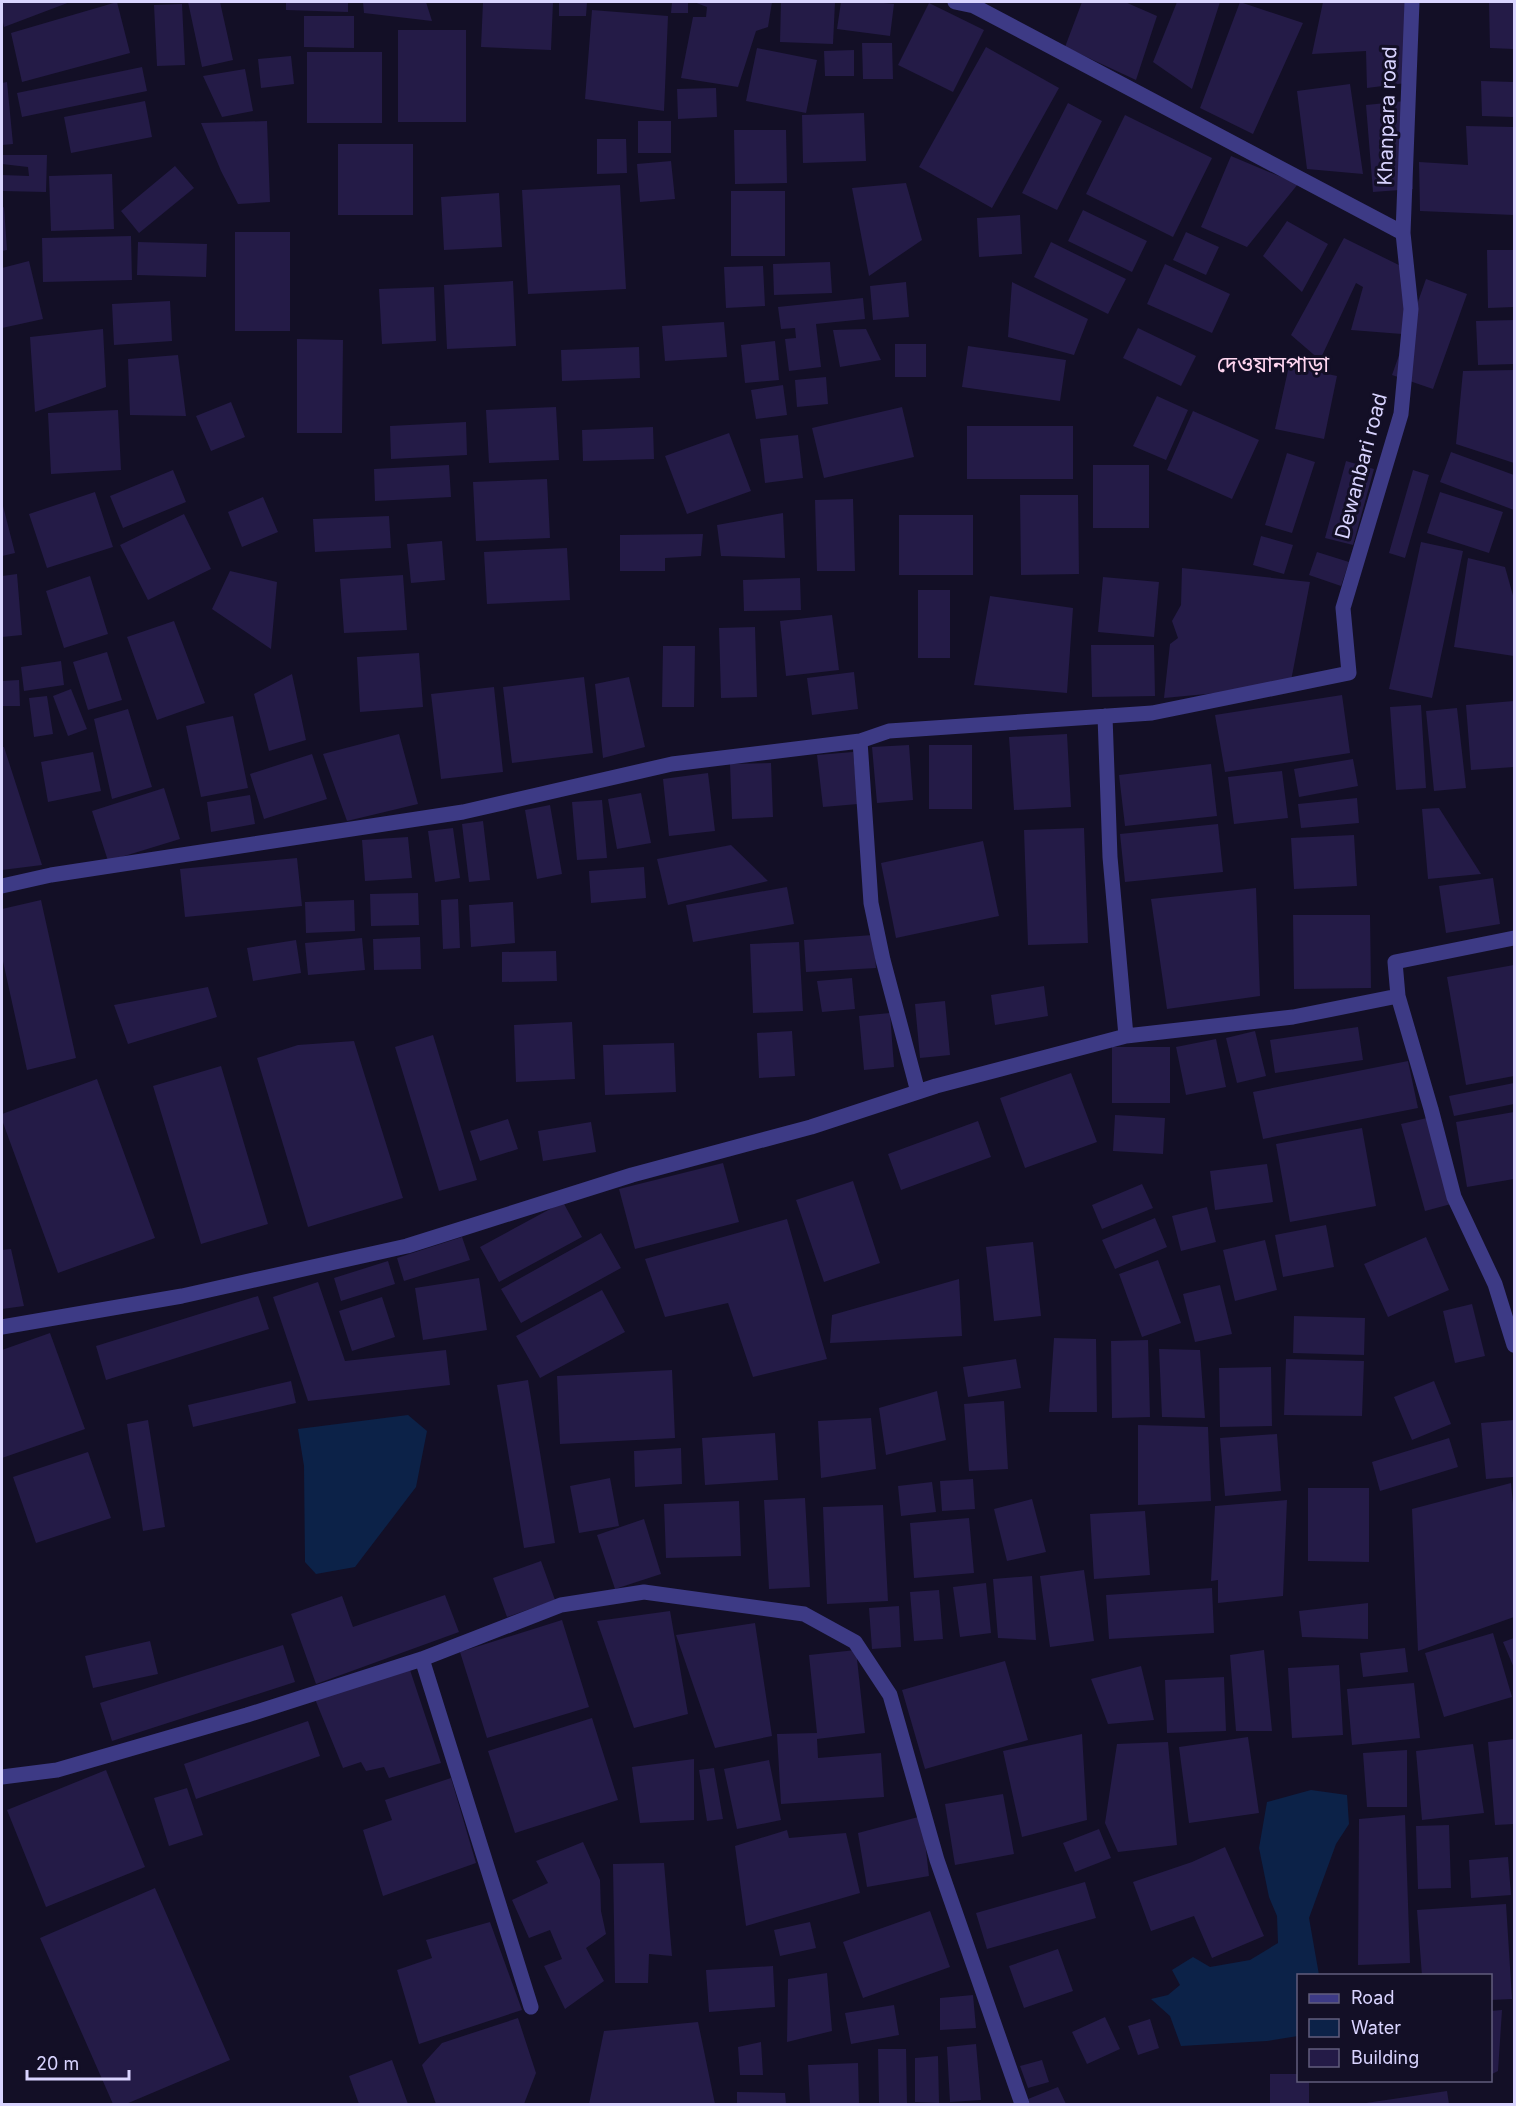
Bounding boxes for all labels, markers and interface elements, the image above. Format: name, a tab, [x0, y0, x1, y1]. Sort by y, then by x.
street label: Khanpara road	[1373, 46, 1401, 186]
district label: দেওয়ানপাড়া	[1217, 351, 1330, 377]
street label: Dewanbari road	[1330, 390, 1392, 542]
legend	[1297, 1974, 1492, 2082]
text: Road	[1351, 1987, 1394, 2008]
text: Water	[1351, 2017, 1401, 2038]
scale bar	[27, 2043, 129, 2081]
text: Building	[1351, 2047, 1419, 2068]
text: 20 m	[36, 2053, 79, 2074]

